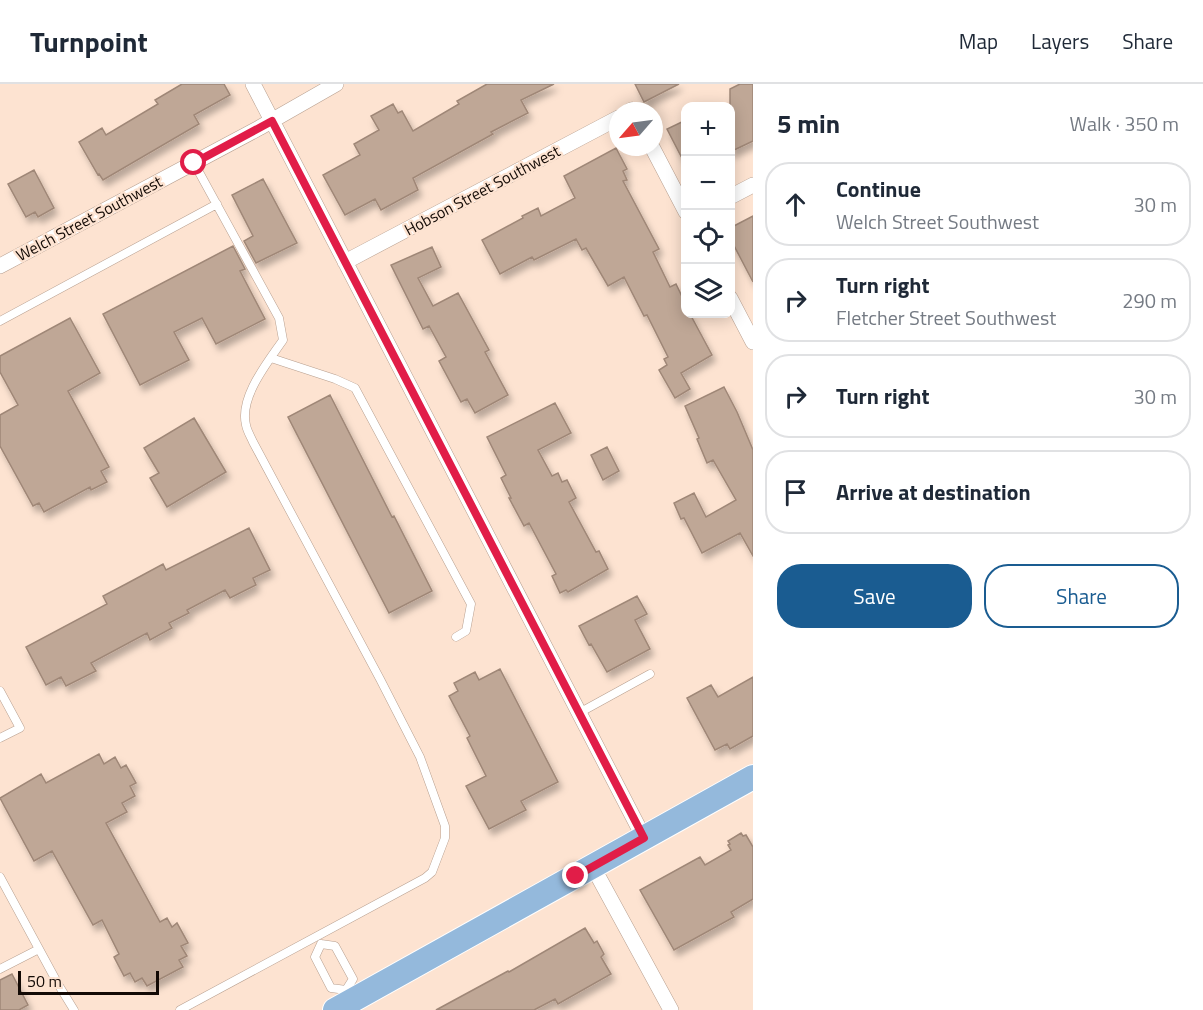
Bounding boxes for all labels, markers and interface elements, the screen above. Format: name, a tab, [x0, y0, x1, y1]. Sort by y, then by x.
text: Turnpoint	[30, 20, 148, 63]
text: Map	[959, 25, 998, 57]
text: Layers	[1031, 25, 1089, 57]
text: Share	[1122, 25, 1173, 57]
north arrow	[609, 102, 663, 156]
map controls	[681, 102, 735, 318]
button: +	[681, 102, 735, 156]
text: 5 min	[777, 104, 840, 143]
text: Walk · 350 m	[1070, 108, 1179, 139]
street label: Hobson Street Southwest	[400, 139, 564, 241]
route start	[180, 149, 206, 175]
button: −	[681, 156, 735, 210]
street label: Welch Street Southwest	[12, 169, 167, 267]
text: Continue	[836, 172, 921, 206]
icon: ahead	[779, 188, 812, 221]
text: 30 m	[1133, 189, 1177, 220]
text: Welch Street Southwest	[836, 206, 1039, 237]
button: locate	[681, 210, 735, 264]
button: layers	[681, 264, 735, 318]
text: Turn right	[836, 268, 930, 302]
icon: right	[779, 284, 812, 317]
text: 290 m	[1122, 285, 1177, 316]
text: Fletcher Street Southwest	[836, 302, 1056, 333]
text: Turn right	[836, 379, 930, 413]
icon: right	[779, 380, 812, 413]
text: 30 m	[1133, 381, 1177, 412]
text: Arrive at destination	[836, 475, 1031, 509]
icon: arrive	[779, 476, 812, 509]
button: Save	[777, 564, 972, 628]
button: Share	[984, 564, 1179, 628]
route end	[562, 862, 588, 888]
scale bar	[18, 968, 159, 996]
text: 50 m	[27, 969, 62, 993]

